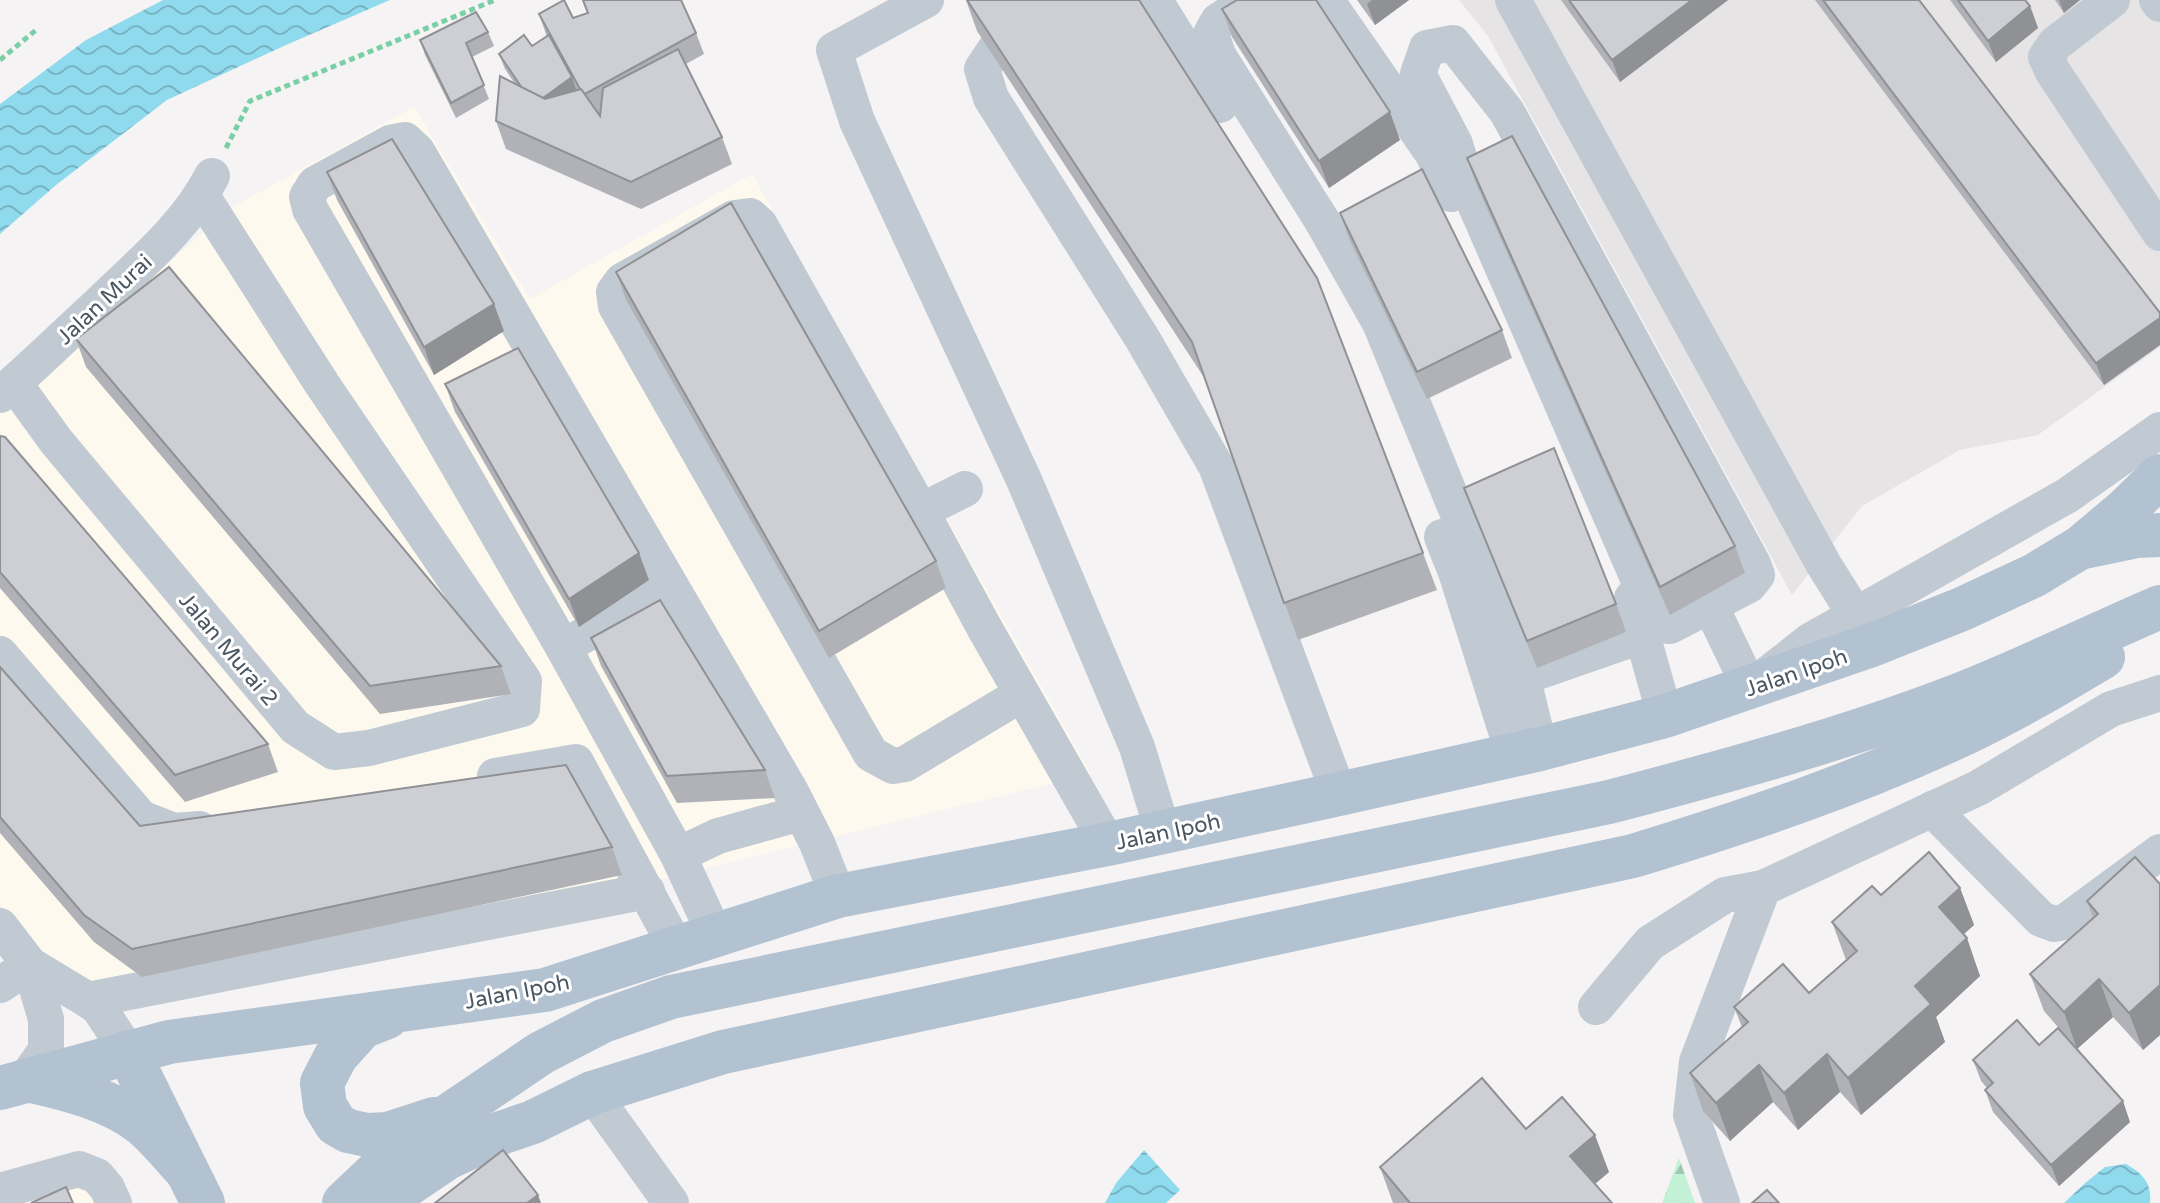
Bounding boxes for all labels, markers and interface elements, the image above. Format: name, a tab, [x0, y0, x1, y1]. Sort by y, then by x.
street label: Jalan Murai	[52, 249, 158, 350]
street label: Jalan Murai 2	[173, 588, 283, 712]
street label: Jalan Ipoh	[1742, 643, 1851, 703]
street label: Jalan Ipoh	[1114, 808, 1223, 856]
street label: Jalan Ipoh	[463, 969, 572, 1015]

